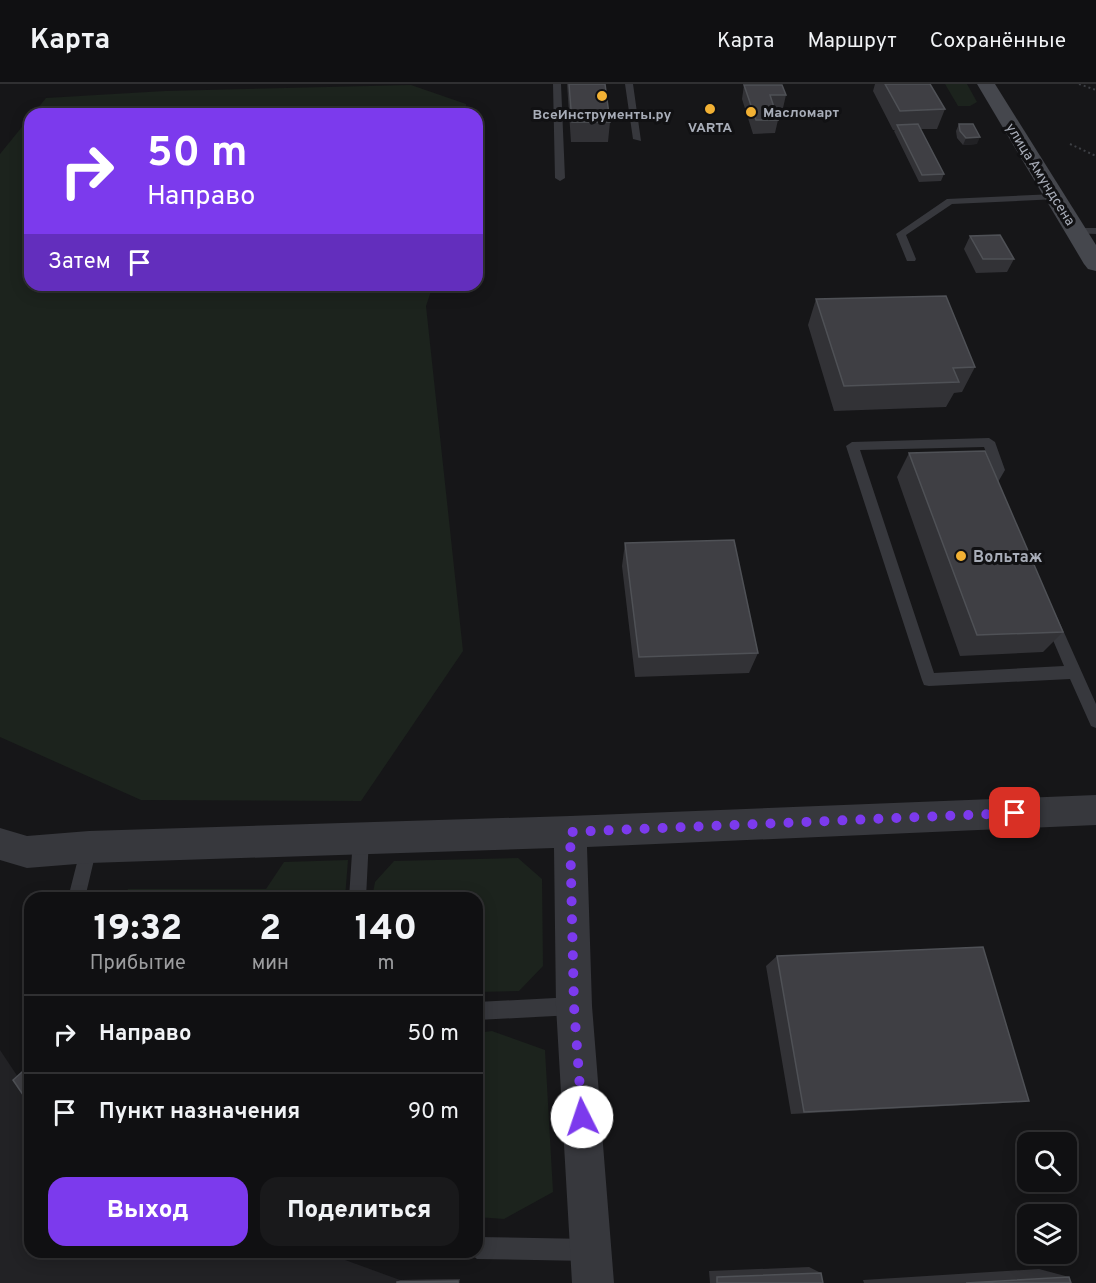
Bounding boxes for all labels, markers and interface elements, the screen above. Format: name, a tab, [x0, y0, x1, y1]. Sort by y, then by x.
text: Карта	[30, 23, 110, 59]
text: Карта	[717, 28, 774, 55]
text: Маршрут	[807, 28, 897, 55]
text: Сохранённые	[930, 28, 1066, 55]
marker: ВсеИнструменты.ру	[595, 89, 609, 103]
marker: VARTA	[703, 102, 717, 116]
marker: Масломарт	[744, 105, 758, 119]
place label: Масломарт	[763, 105, 839, 122]
place label: ВсеИнструменты.ру	[533, 107, 671, 124]
place label: VARTA	[688, 120, 732, 137]
street label: улица Амундсена	[1001, 120, 1078, 229]
text: 50 m	[147, 128, 248, 181]
icon: right	[48, 132, 126, 210]
text: Направо	[147, 180, 255, 214]
icon: arrive	[123, 246, 156, 279]
text: Затем	[48, 249, 111, 276]
place label: Вольтаж	[973, 548, 1043, 568]
marker: Вольтаж	[954, 549, 968, 563]
pin	[989, 787, 1040, 838]
icon: arrive	[998, 796, 1031, 829]
text: 19:32	[93, 907, 182, 953]
text: 2	[259, 907, 281, 953]
text: 140	[355, 907, 417, 953]
text: Прибытие	[90, 951, 186, 977]
text: мин	[252, 951, 289, 977]
text: m	[378, 951, 394, 977]
icon: right	[48, 1018, 81, 1051]
text: Направо	[99, 1021, 191, 1048]
text: 50 m	[407, 1021, 459, 1048]
position arrow	[550, 1085, 614, 1149]
icon: arrive	[48, 1096, 81, 1129]
text: Пункт назначения	[99, 1099, 300, 1126]
text: 90 m	[408, 1099, 459, 1126]
map controls	[1017, 1132, 1077, 1264]
button: search	[1017, 1132, 1077, 1192]
button: Выход	[48, 1177, 248, 1246]
button: Поделиться	[260, 1177, 459, 1246]
button: layers	[1017, 1204, 1077, 1264]

